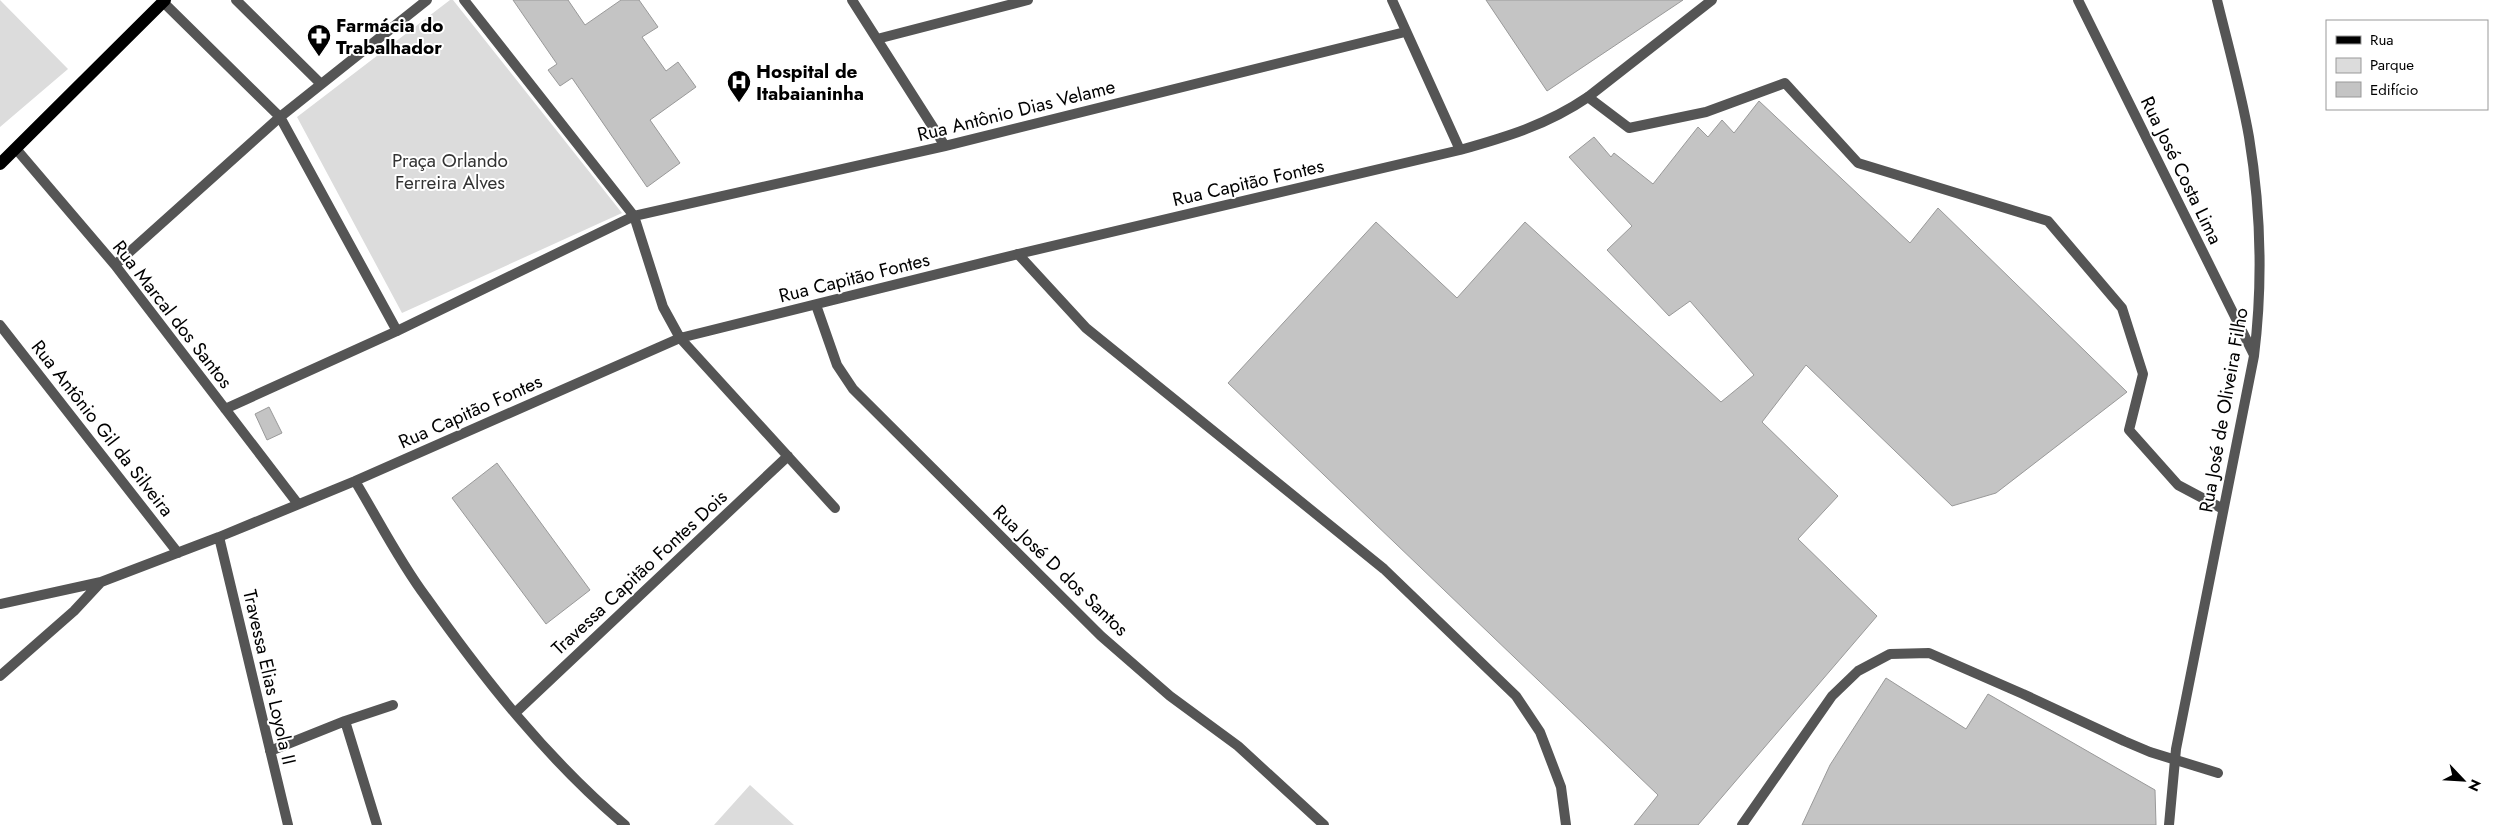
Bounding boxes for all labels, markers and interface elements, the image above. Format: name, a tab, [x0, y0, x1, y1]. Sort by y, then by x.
place label: Farmácia do Trabalhador	[336, 12, 443, 61]
legend	[2326, 20, 2488, 110]
pharmacy icon: Farmácia do Trabalhador	[306, 23, 332, 57]
text: Rua	[2370, 29, 2394, 51]
text: Parque	[2370, 54, 2414, 76]
place label: Hospital de Itabaianinha	[756, 58, 864, 107]
hospital icon: Hospital de Itabaianinha	[726, 69, 752, 103]
street label: Rua Antônio Dias Velame	[914, 73, 1118, 148]
text: Edifício	[2370, 79, 2418, 101]
street label: Rua José Costa Lima	[2134, 92, 2229, 249]
park label: Praça Orlando Ferreira Alves	[392, 147, 508, 196]
street label: Rua Capitão Fontes	[1170, 152, 1327, 213]
street label: Rua Marcal dos Santos	[106, 235, 239, 394]
street label: Rua Capitão Fontes	[776, 246, 933, 309]
street label: Rua José de Oliveira Filho	[2192, 306, 2255, 515]
street label: Rua Antônio Gil da Silveira	[25, 334, 180, 522]
street label: Rua Capitão Fontes	[394, 368, 547, 455]
street label: Travessa Capitão Fontes Dois	[545, 483, 733, 661]
street label: Rua José D dos Santos	[987, 499, 1135, 642]
street label: Travessa Elias Loyola II	[236, 587, 303, 767]
north arrow	[2438, 755, 2488, 805]
text: N	[2463, 776, 2486, 795]

